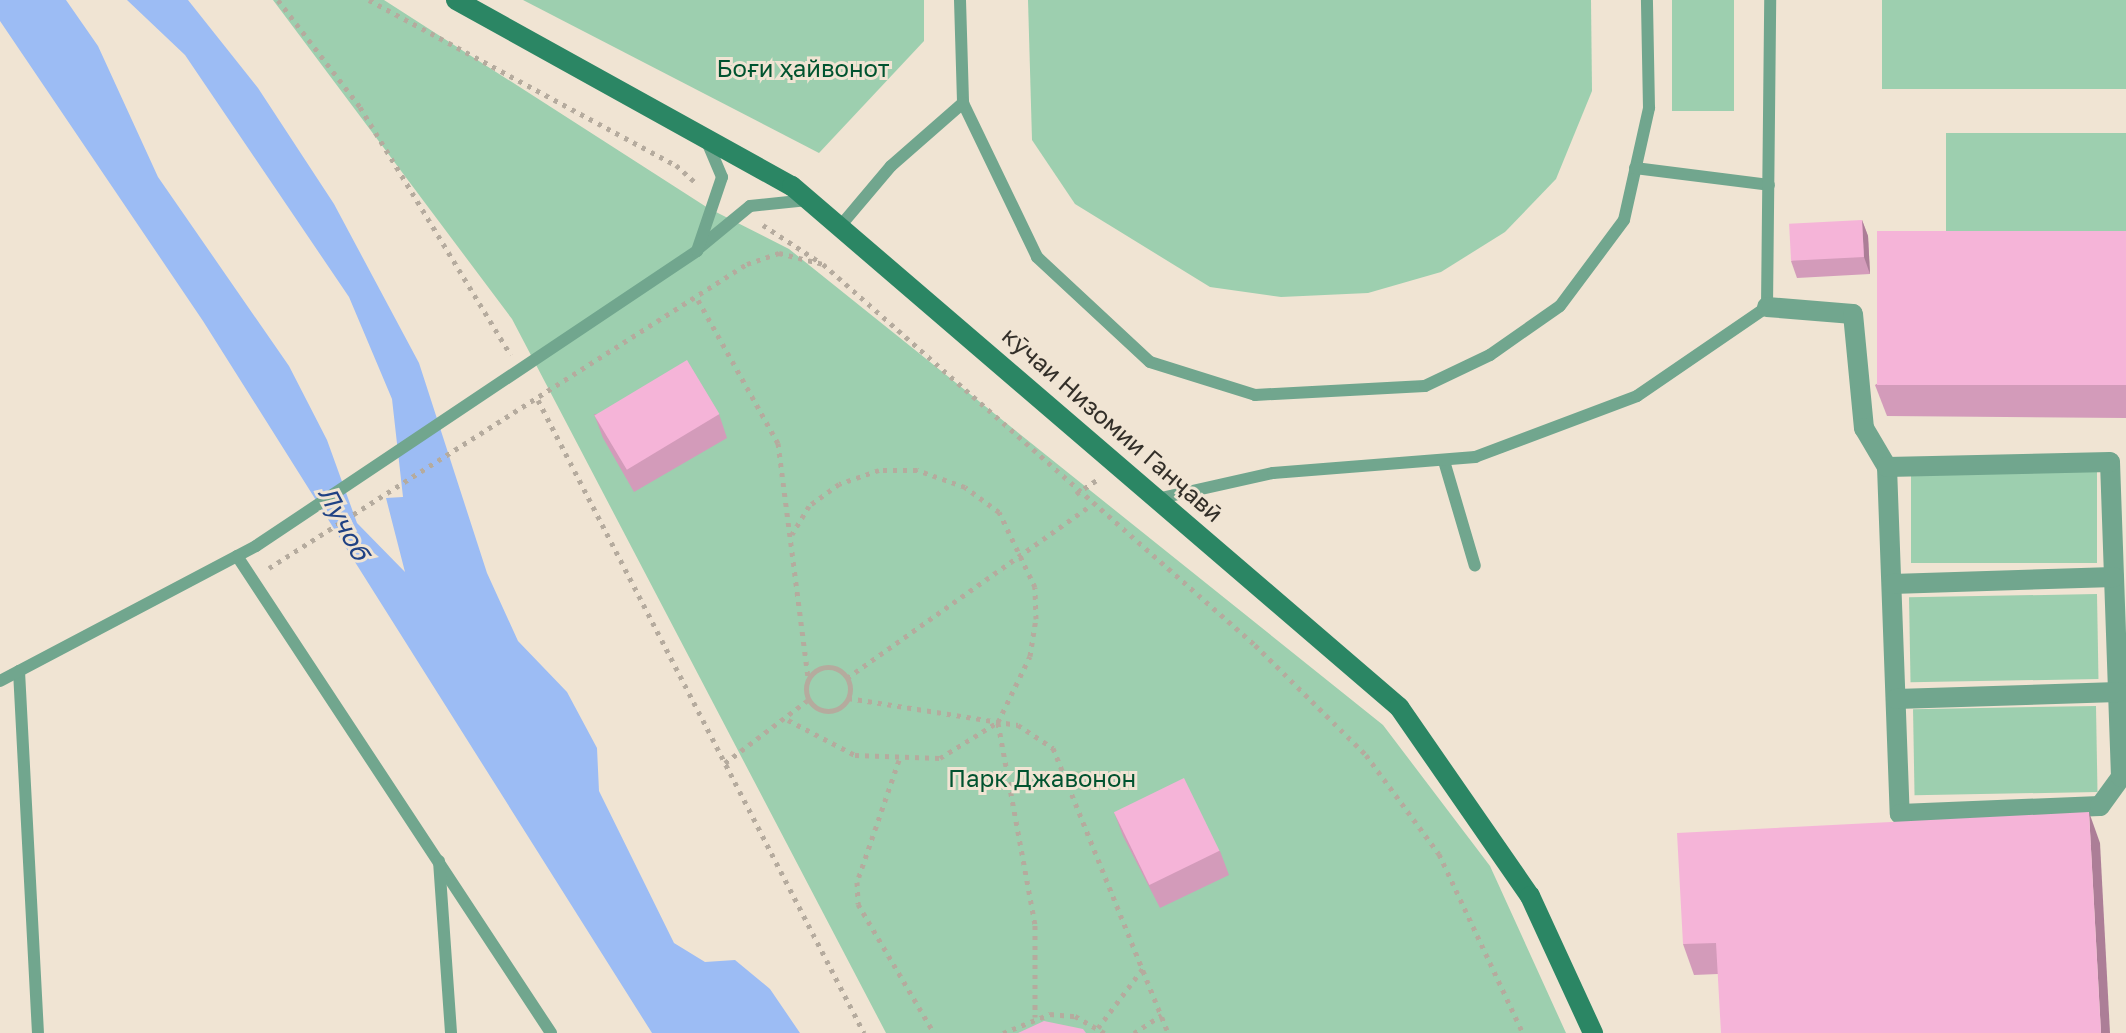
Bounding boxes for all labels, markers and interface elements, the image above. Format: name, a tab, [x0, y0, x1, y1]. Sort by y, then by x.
park label: Боғи ҳайвонот	[717, 54, 889, 82]
street label: кӯчаи Низомии Ганҷавӣ	[997, 320, 1229, 528]
water label: Лучоб	[312, 481, 376, 565]
park label: Парк Джавонон	[948, 764, 1136, 792]

